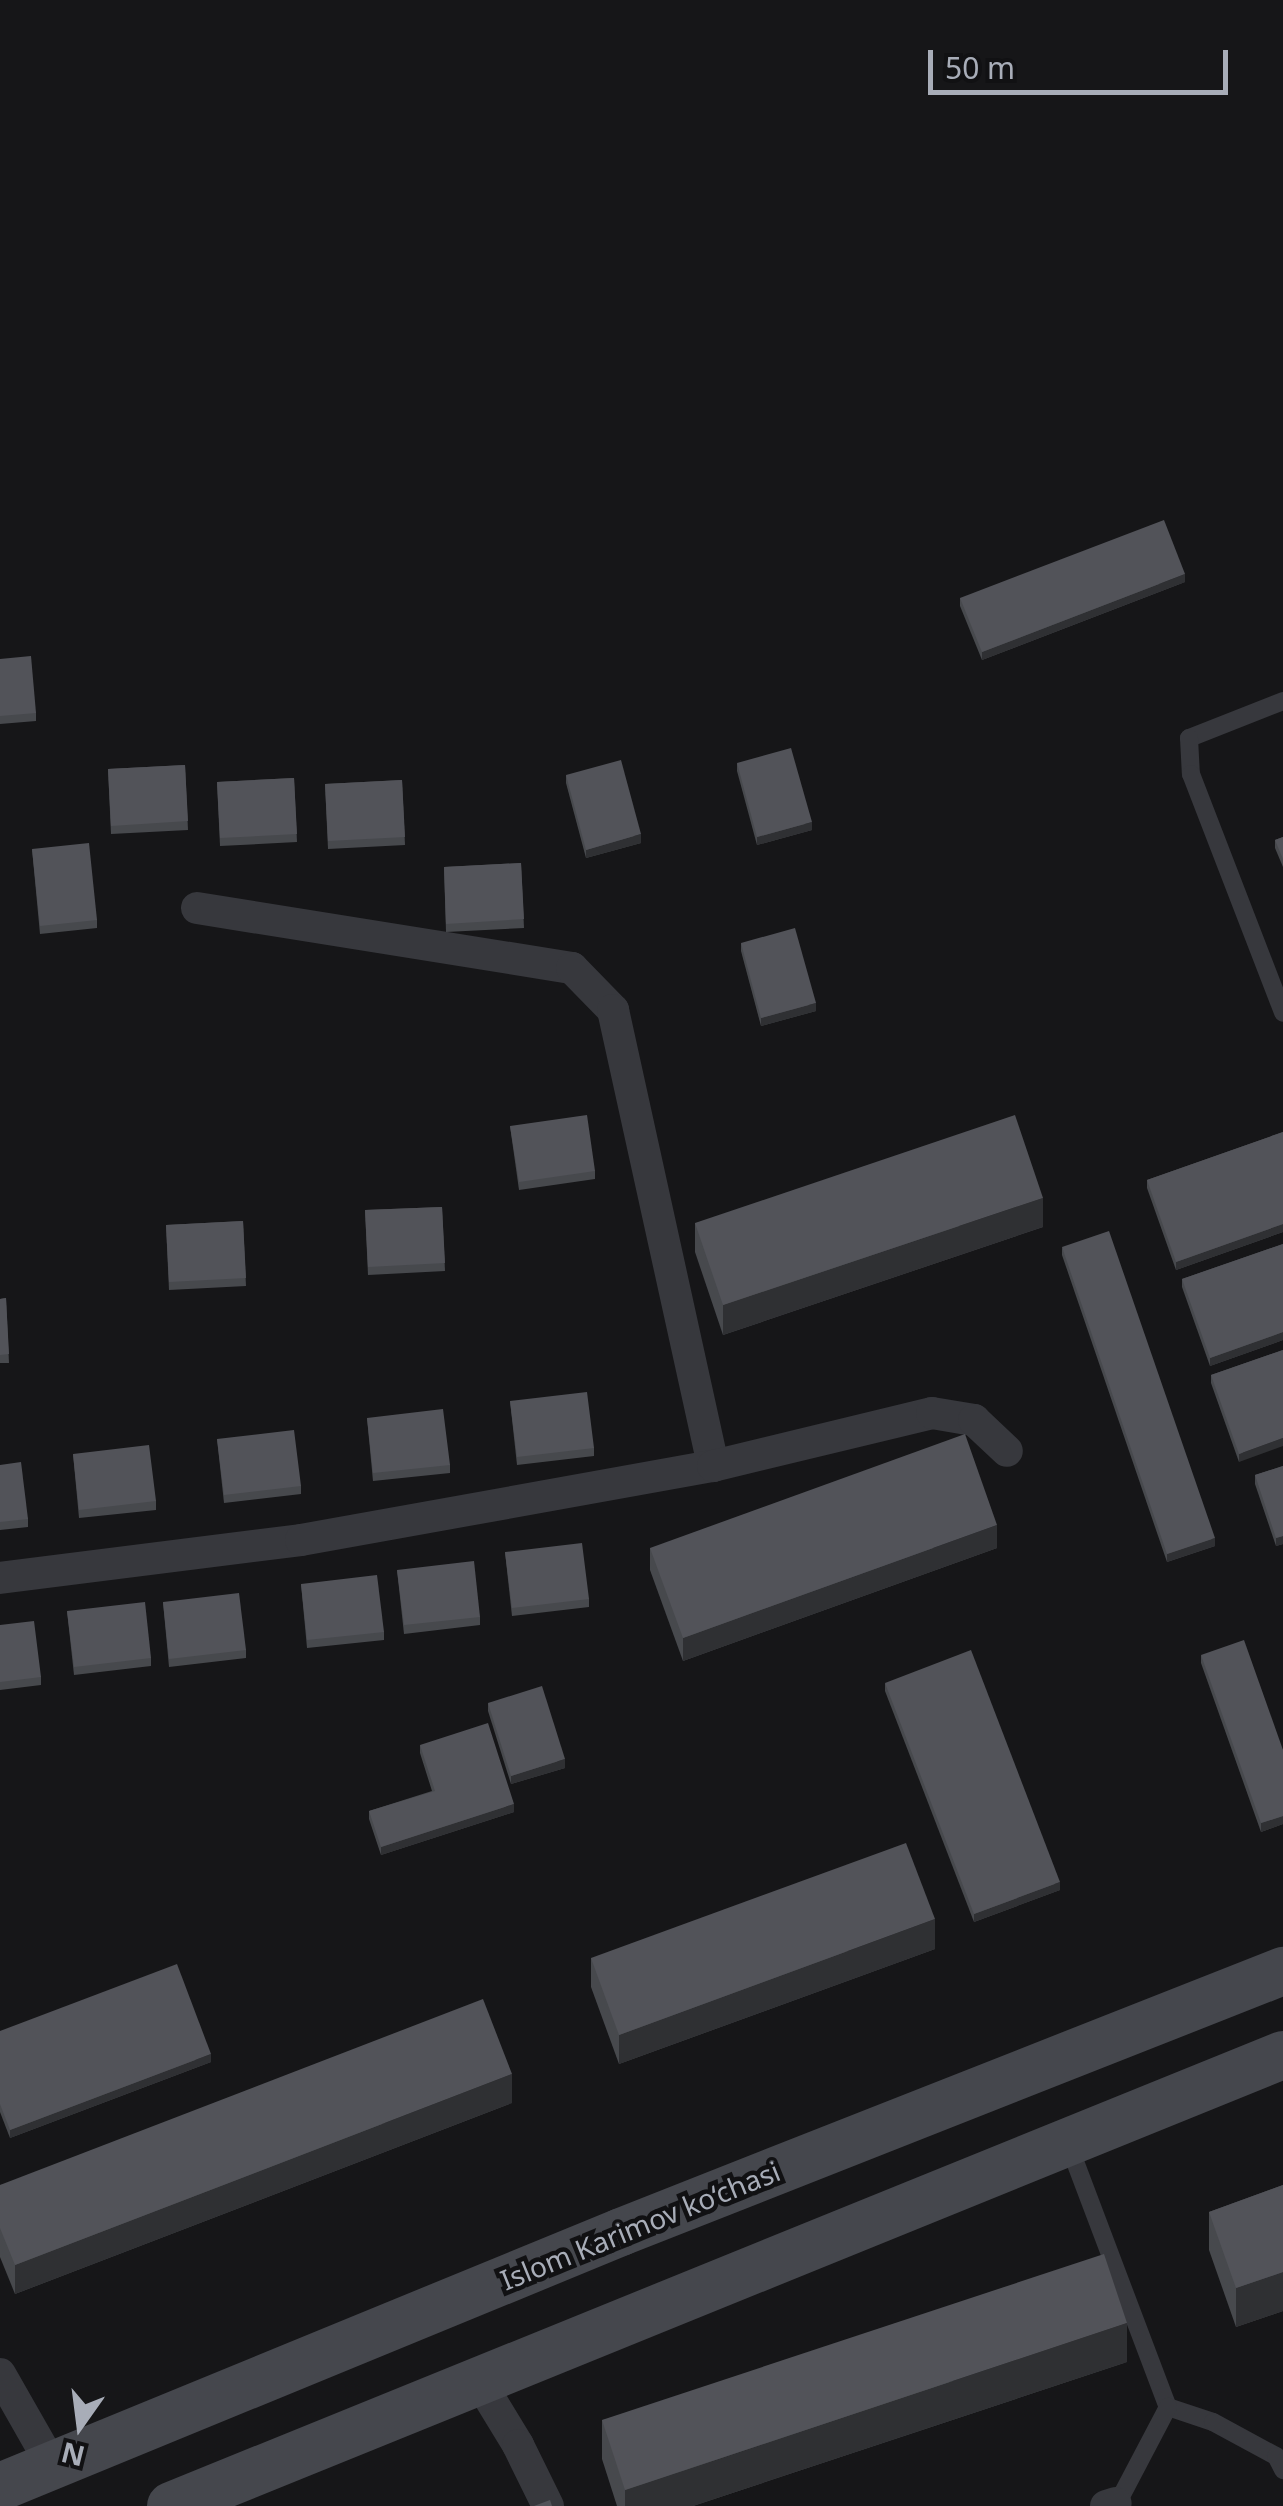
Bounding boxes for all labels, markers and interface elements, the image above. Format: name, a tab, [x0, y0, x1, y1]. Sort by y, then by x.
scale bar	[933, 30, 1233, 92]
text: 50 m	[945, 47, 1015, 88]
street label: Islom Karimov ko‘chasi	[495, 2153, 785, 2297]
north arrow	[30, 2376, 130, 2476]
text: N	[57, 2434, 88, 2476]

